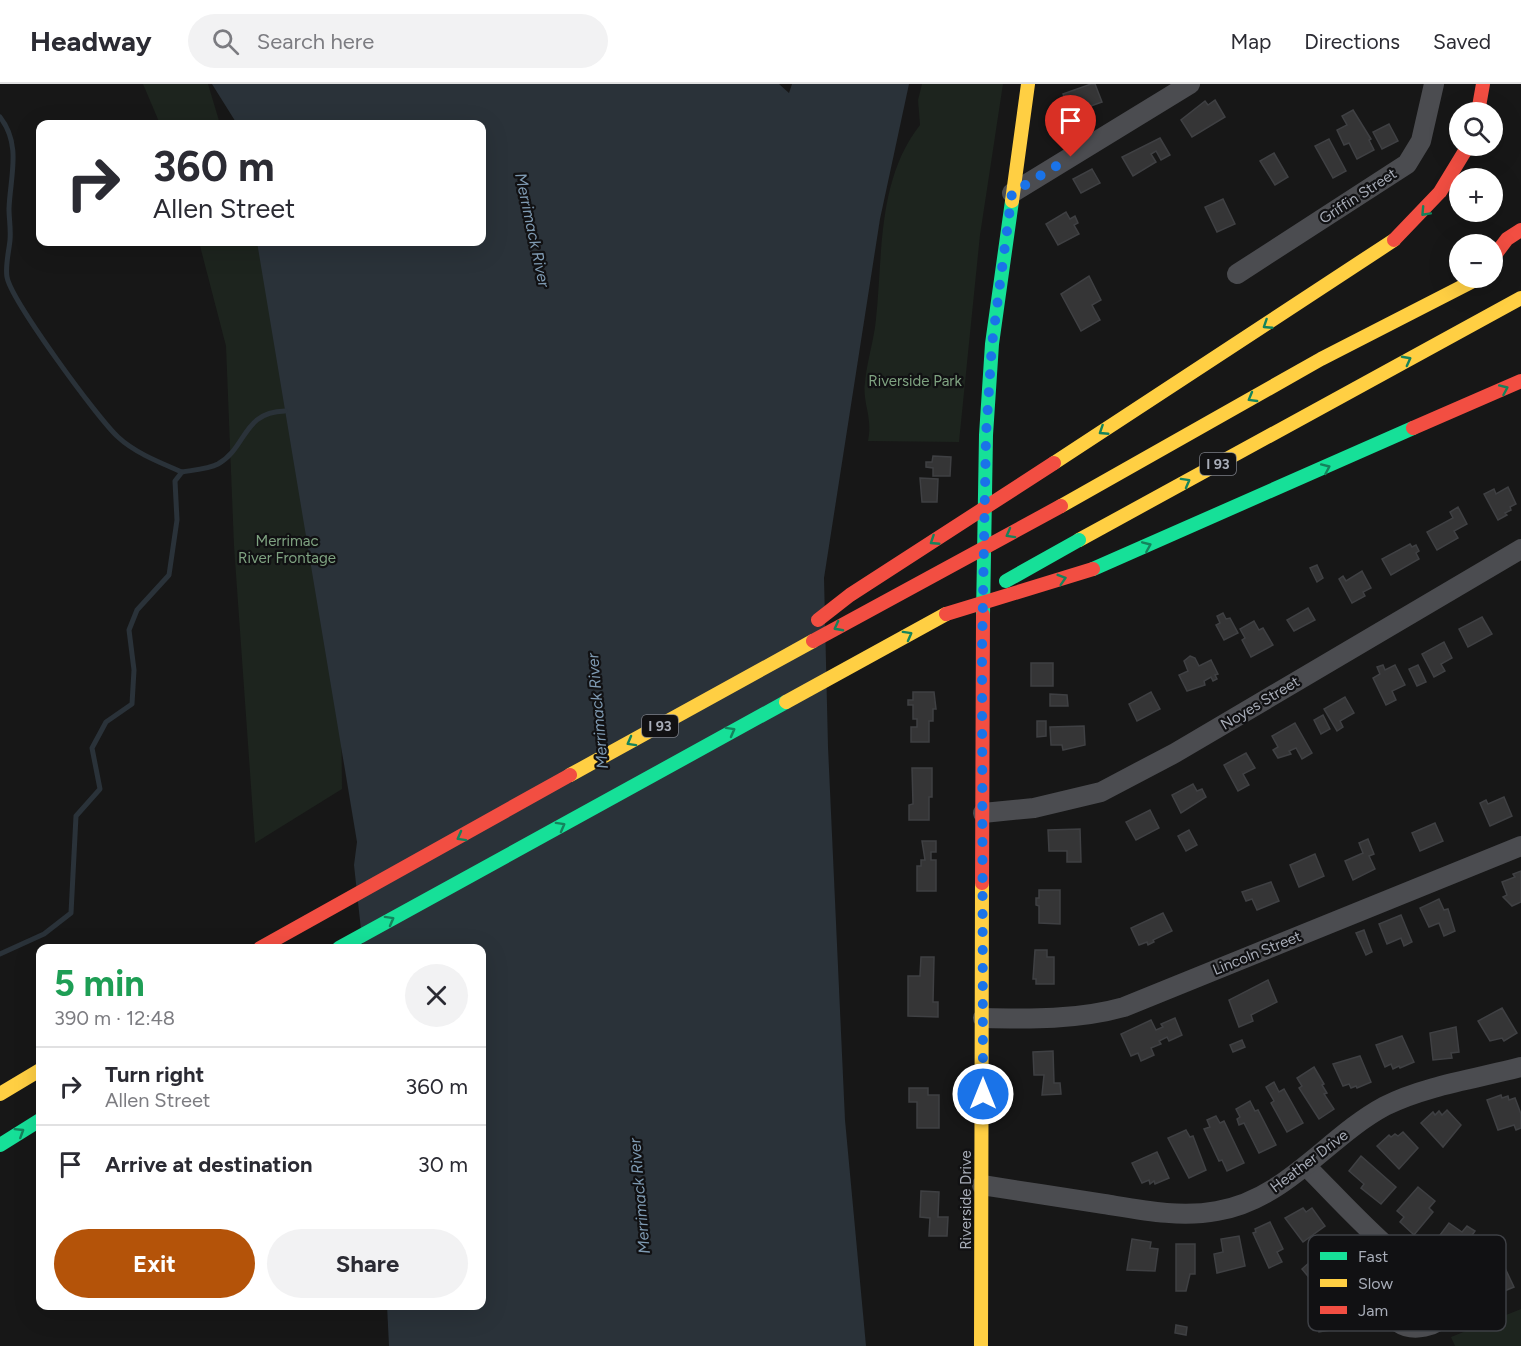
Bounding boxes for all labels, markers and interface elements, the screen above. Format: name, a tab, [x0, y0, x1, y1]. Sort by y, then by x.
search box	[188, 14, 608, 68]
text: Headway	[30, 24, 152, 58]
icon: search	[209, 25, 242, 58]
text: Search here	[257, 28, 374, 55]
text: Map	[1230, 29, 1271, 54]
text: Directions	[1304, 29, 1400, 54]
text: Saved	[1433, 29, 1491, 54]
pin	[1045, 95, 1096, 157]
map controls	[1449, 102, 1503, 288]
button: search	[1449, 102, 1503, 156]
icon: arrive	[1054, 104, 1087, 137]
text: 360 m	[153, 141, 275, 192]
icon: right	[54, 144, 132, 222]
street label: Griffin Street	[1316, 164, 1400, 228]
button: +	[1449, 168, 1503, 222]
water label: Merrimack River	[511, 171, 554, 290]
text: Allen Street	[153, 192, 295, 225]
one-way arrow	[1421, 205, 1432, 216]
button: −	[1449, 234, 1503, 288]
one-way arrow	[1263, 318, 1273, 330]
one-way arrow	[1401, 356, 1411, 367]
park label: Riverside Park	[868, 372, 962, 390]
one-way arrow	[1497, 384, 1508, 396]
one-way arrow	[1248, 391, 1258, 402]
one-way arrow	[1099, 424, 1109, 436]
road number: I 93	[1200, 453, 1236, 475]
one-way arrow	[1319, 463, 1330, 475]
one-way arrow	[1180, 478, 1190, 489]
one-way arrow	[1006, 527, 1016, 539]
park label: Merrimac River Frontage	[238, 532, 336, 567]
one-way arrow	[930, 533, 940, 545]
one-way arrow	[1141, 541, 1152, 553]
one-way arrow	[1057, 574, 1067, 586]
one-way arrow	[834, 620, 845, 631]
one-way arrow	[902, 631, 912, 642]
water label: Merrimack River	[583, 652, 612, 770]
street label: Noyes Street	[1217, 672, 1303, 734]
road number: I 93	[642, 715, 678, 737]
one-way arrow	[725, 727, 735, 738]
one-way arrow	[627, 735, 637, 746]
one-way arrow	[555, 822, 565, 833]
one-way arrow	[456, 830, 467, 841]
one-way arrow	[384, 916, 394, 927]
street label: Lincoln Street	[1210, 927, 1304, 979]
text: 5 min	[54, 962, 145, 1005]
button: close	[405, 964, 468, 1027]
text: 390 m · 12:48	[54, 1006, 175, 1030]
text: Turn right	[105, 1061, 204, 1088]
position arrow	[951, 1062, 1015, 1126]
icon: right	[54, 1070, 87, 1103]
text: 360 m	[405, 1073, 468, 1100]
text: Allen Street	[105, 1088, 210, 1112]
street label: Heather Drive	[1267, 1126, 1351, 1196]
one-way arrow	[14, 1128, 24, 1140]
water label: Merrimack River	[625, 1137, 654, 1255]
icon: arrive	[54, 1148, 87, 1181]
street label: Riverside Drive	[957, 1150, 975, 1250]
text: Arrive at destination	[105, 1151, 313, 1178]
text: 30 m	[418, 1151, 468, 1178]
button: Exit	[54, 1229, 255, 1298]
button: Share	[267, 1229, 468, 1298]
legend	[1308, 1235, 1506, 1331]
text: Fast	[1358, 1247, 1388, 1266]
text: Slow	[1358, 1274, 1393, 1293]
text: Jam	[1358, 1301, 1388, 1320]

